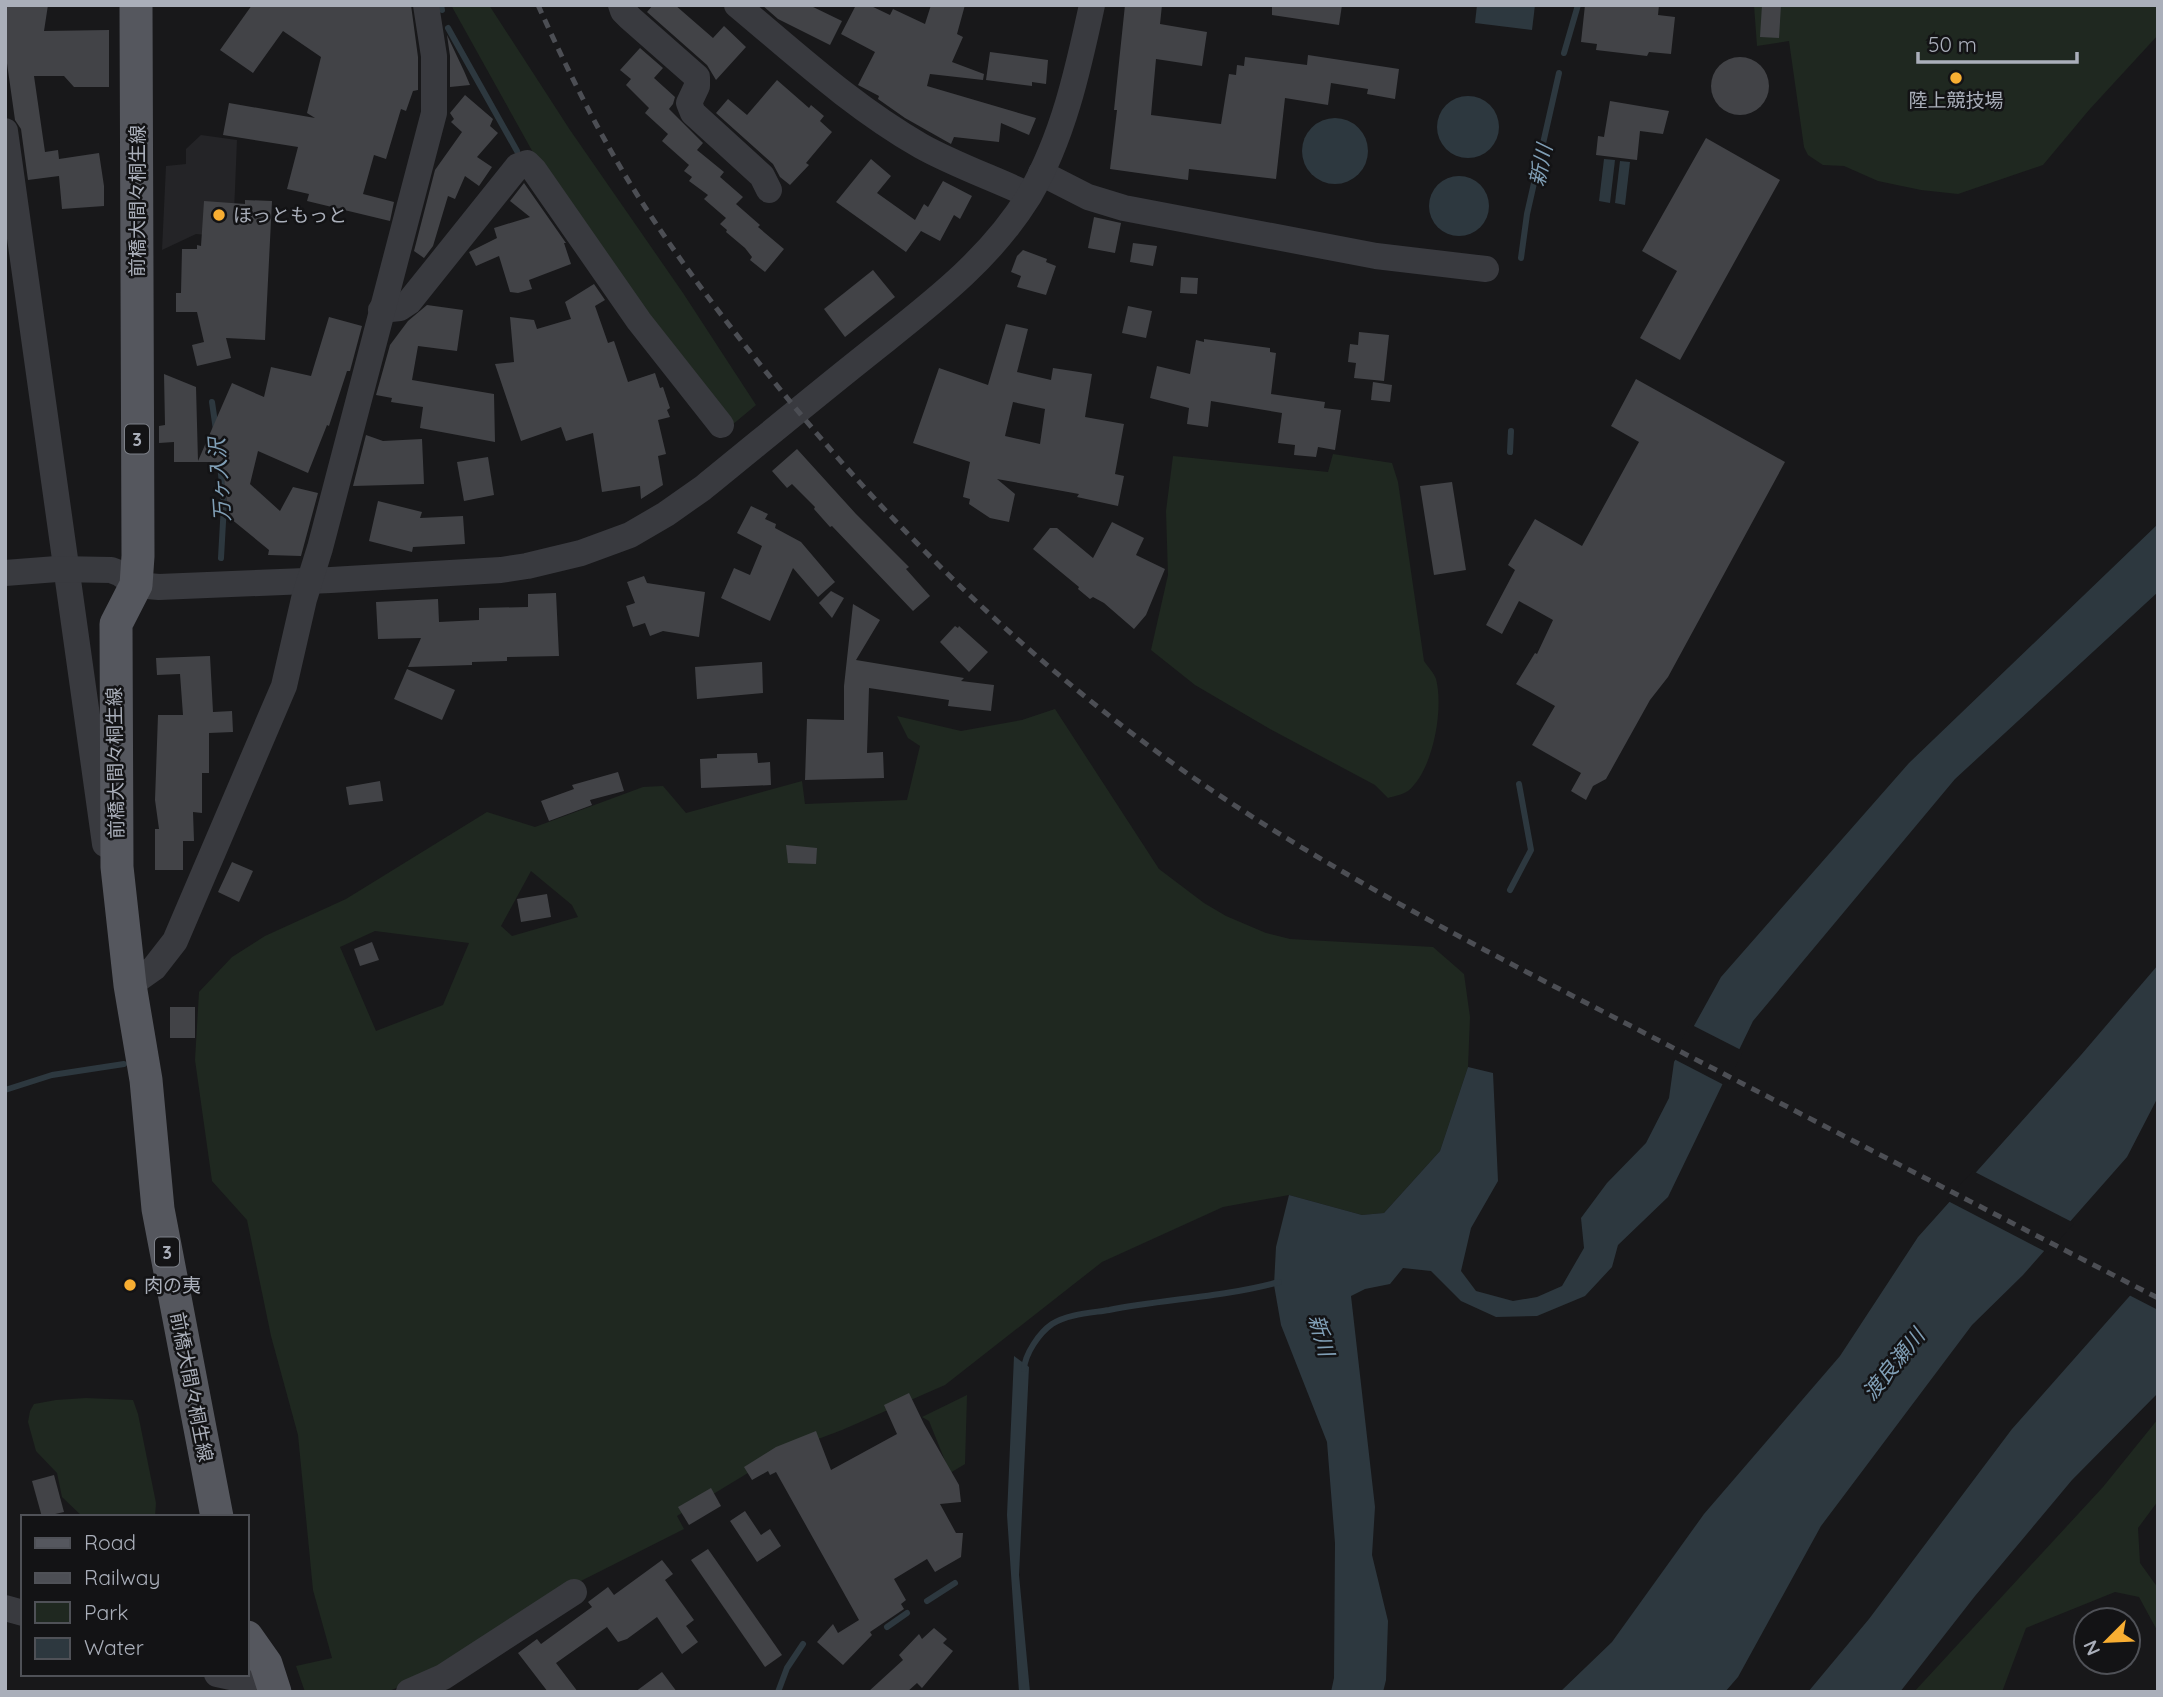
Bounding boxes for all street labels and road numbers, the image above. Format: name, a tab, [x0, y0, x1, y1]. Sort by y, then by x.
street label: 前橋大間々桐生線	[125, 125, 149, 277]
road number: 3	[125, 424, 149, 454]
street label: 前橋大間々桐生線	[102, 687, 128, 839]
road number: 3	[155, 1238, 179, 1266]
street label: 前橋大間々桐生線	[166, 1310, 218, 1464]

